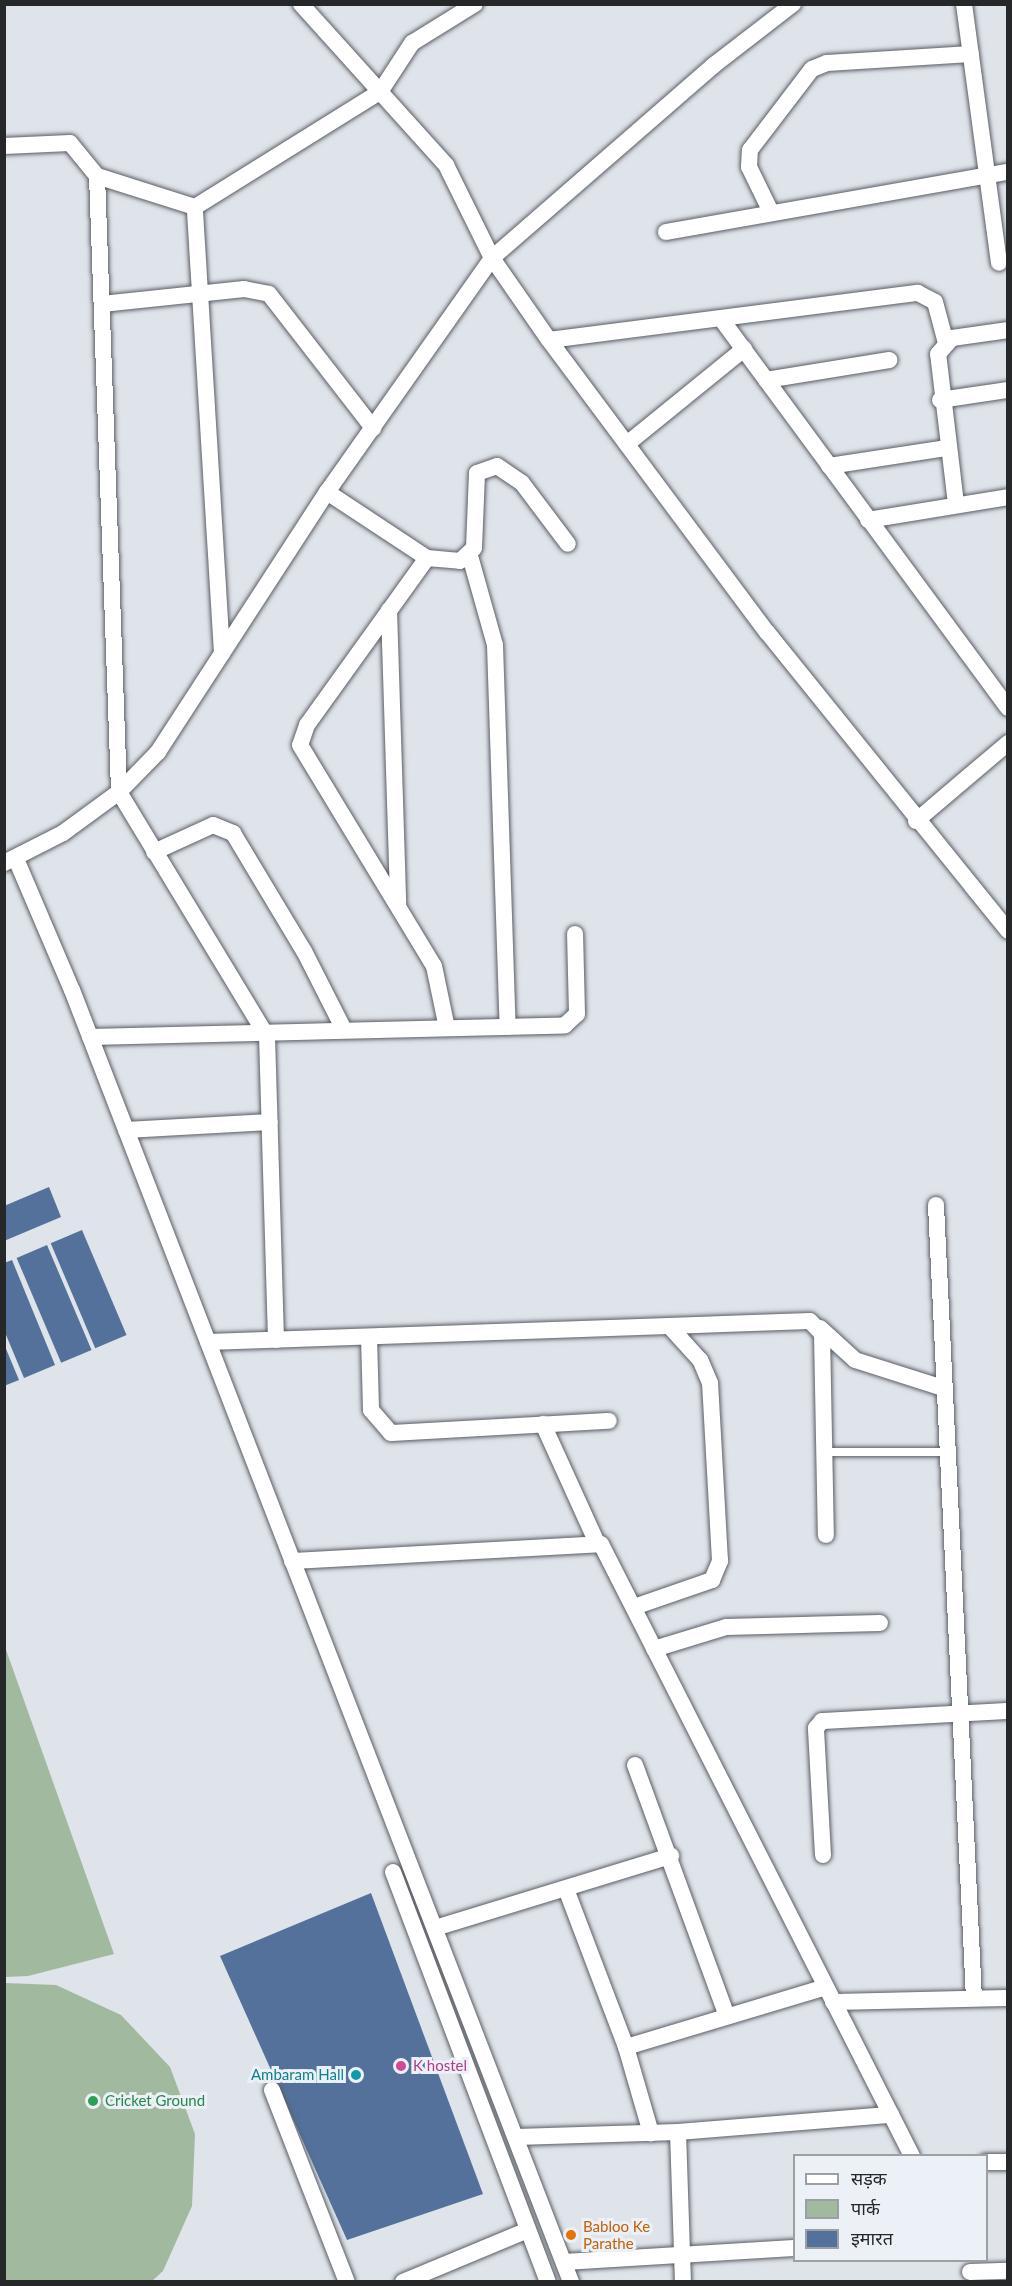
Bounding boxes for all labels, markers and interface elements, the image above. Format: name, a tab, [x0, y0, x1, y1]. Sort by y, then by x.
place label: K hostel	[413, 2057, 467, 2075]
marker: K hostel	[394, 2059, 408, 2073]
place label: Ambaram Hall	[251, 2066, 344, 2084]
marker: Ambaram Hall	[349, 2068, 363, 2082]
place label: Cricket Ground	[105, 2092, 205, 2110]
marker: Cricket Ground	[86, 2094, 100, 2108]
legend	[793, 2154, 988, 2262]
text: सड़क	[851, 2167, 887, 2189]
text: पार्क	[851, 2197, 880, 2219]
place label: Babloo Ke Parathe	[583, 2217, 650, 2252]
text: इमारत	[851, 2227, 893, 2249]
marker: Babloo Ke Parathe	[564, 2228, 578, 2242]

